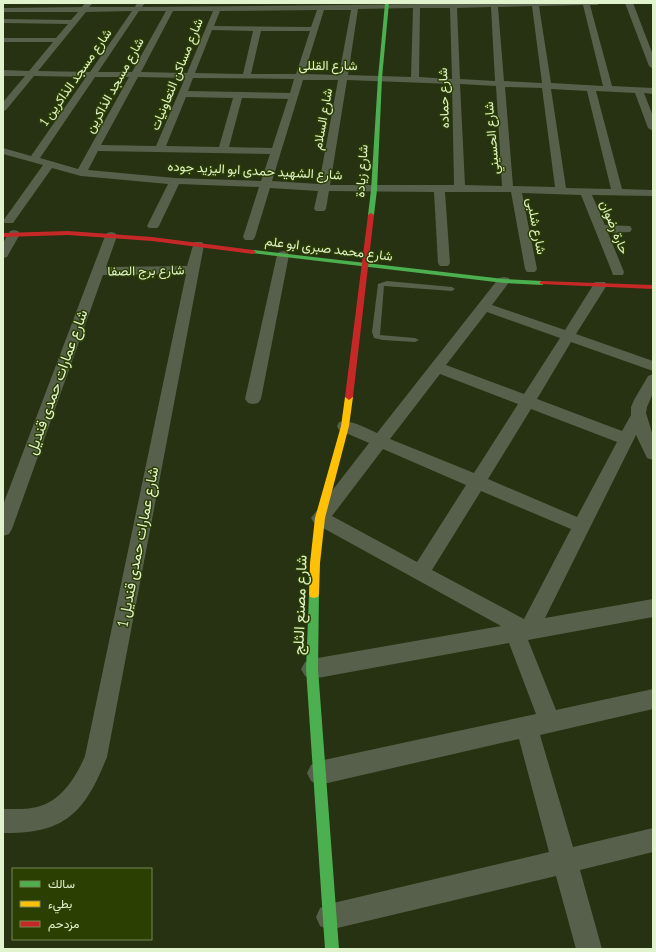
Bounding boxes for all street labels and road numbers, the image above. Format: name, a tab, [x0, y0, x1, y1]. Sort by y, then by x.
street label: شارع مساكن التعاونيات	[146, 16, 208, 133]
street label: شارع مسجد الذاكرين 1	[36, 25, 114, 129]
street label: شارع مسجد الذاكرين	[81, 35, 147, 135]
street label: شارع القللى	[299, 57, 357, 75]
street label: شارع حماده	[434, 67, 454, 129]
street label: شارع السلام	[309, 87, 337, 151]
street label: شارع الحسيني	[480, 101, 505, 175]
street label: شارع زيادة	[351, 144, 373, 198]
street label: شارع الشهيد حمدى ابو اليزيد جوده	[167, 157, 343, 185]
street label: شارع شلبى	[522, 196, 550, 256]
street label: حارة رضوان	[596, 198, 633, 257]
street label: شارع محمد صبرى ابو علم	[264, 232, 394, 266]
street label: شارع برج الصفا	[107, 261, 185, 281]
street label: شارع عمارات حمدى قنديل	[21, 306, 94, 458]
street label: شارع عمارات حمدى قنديل 1	[113, 465, 164, 629]
street label: شارع مصنع الثلج	[288, 554, 313, 655]

